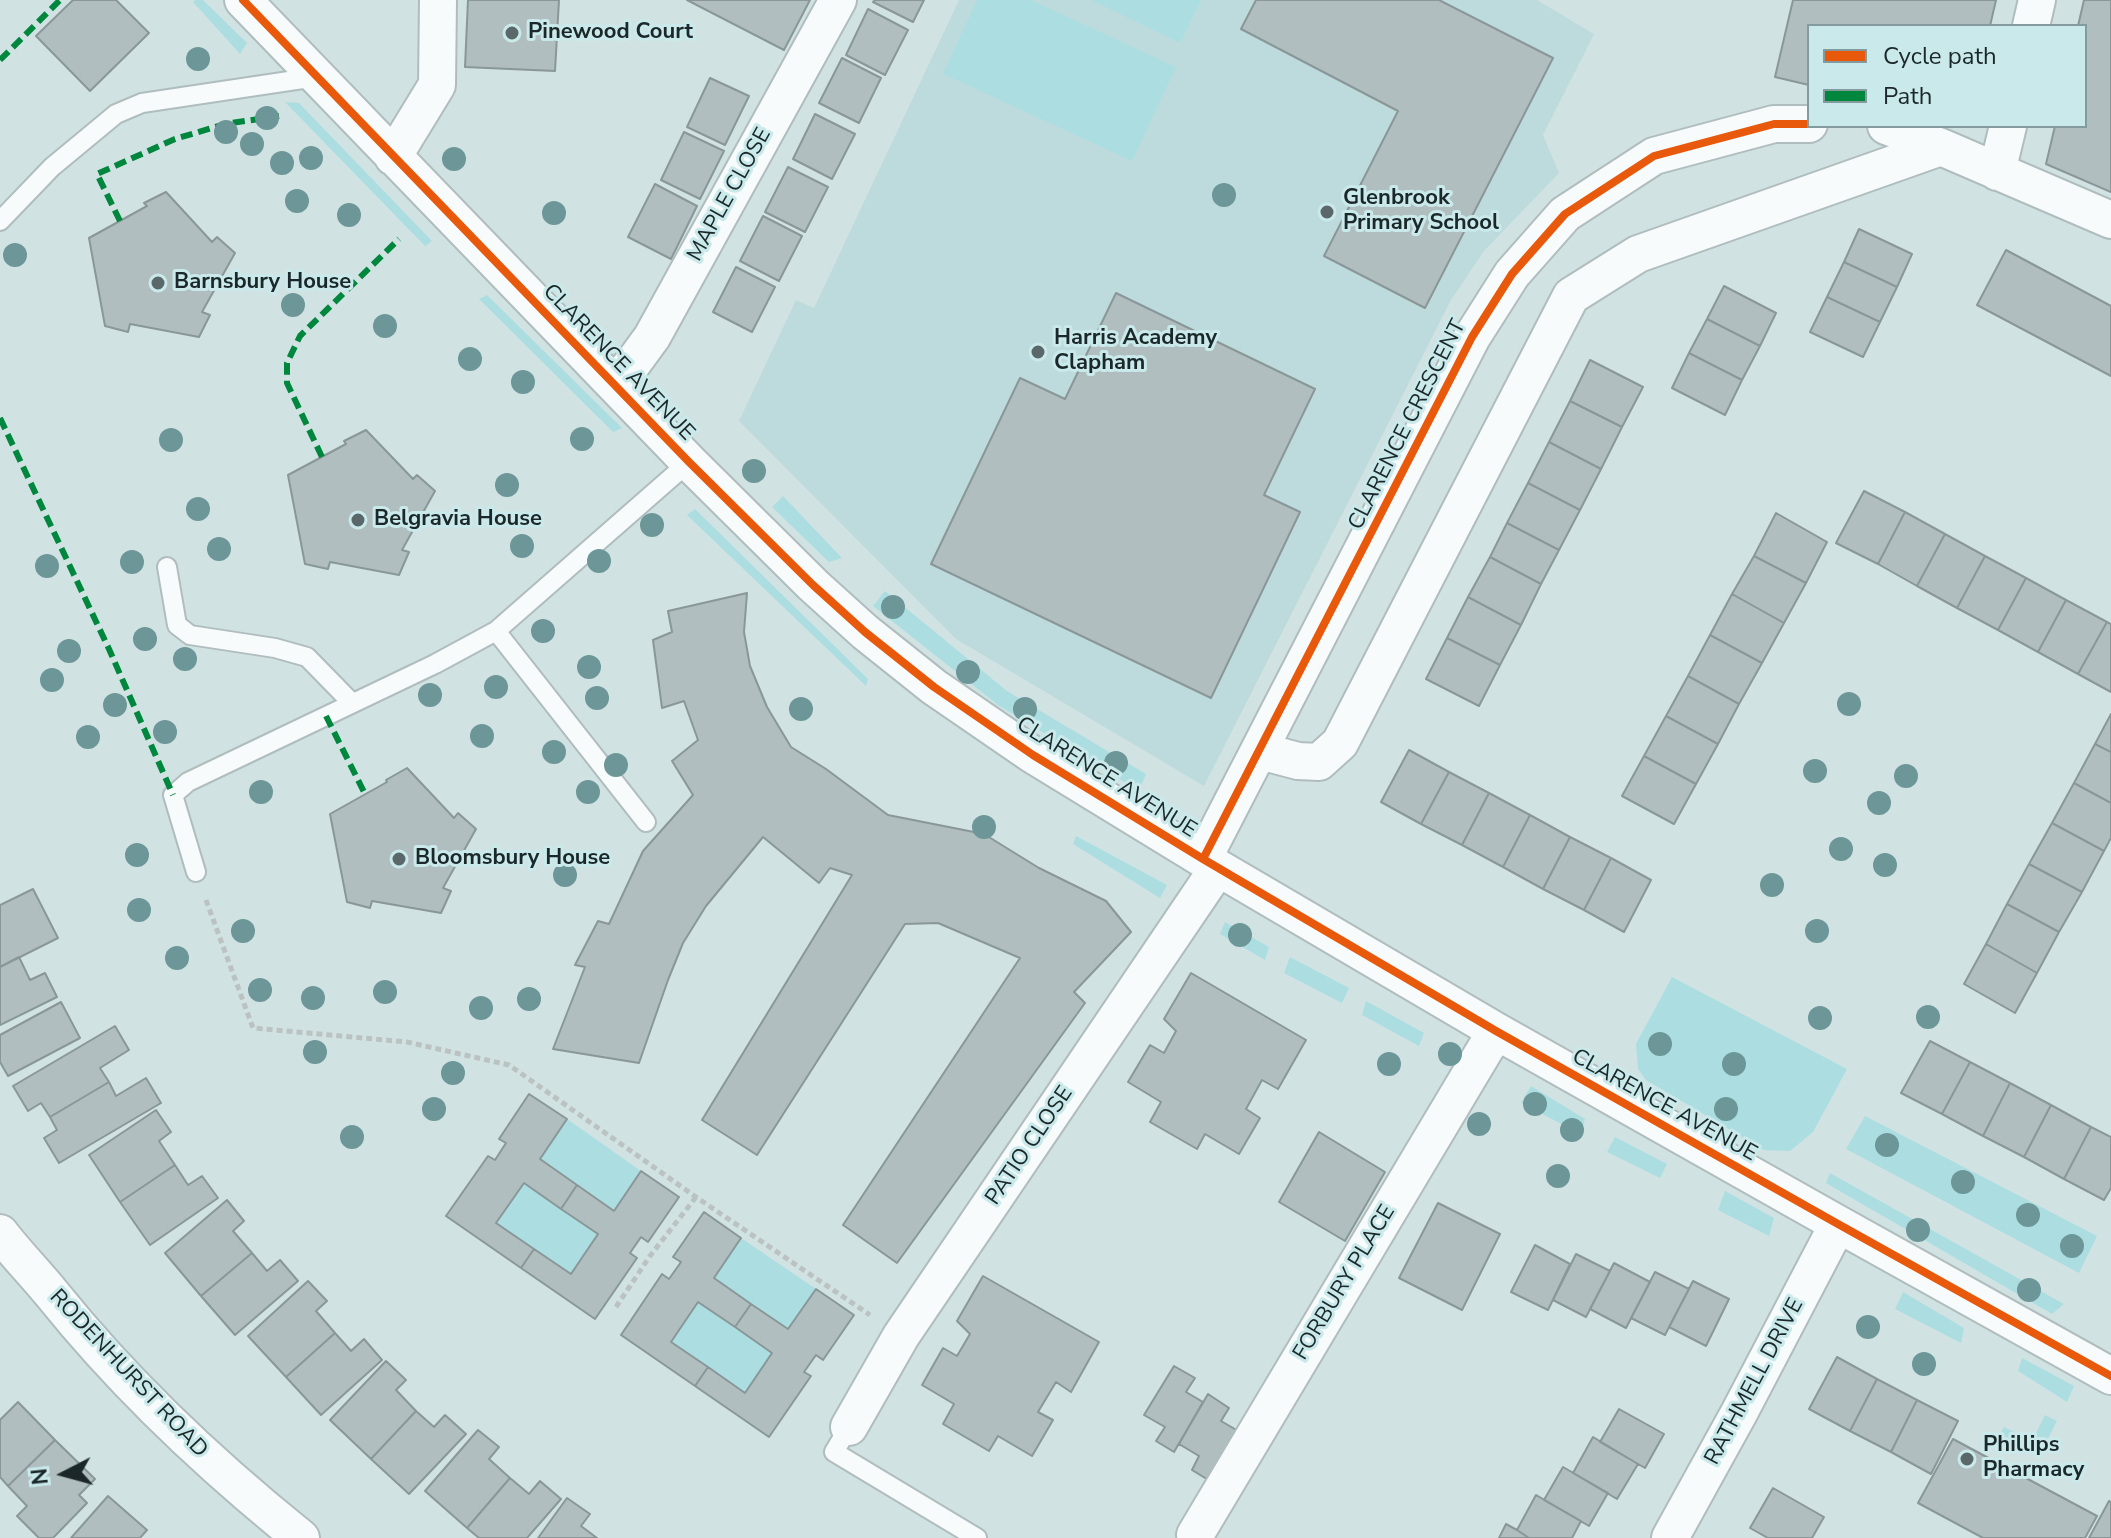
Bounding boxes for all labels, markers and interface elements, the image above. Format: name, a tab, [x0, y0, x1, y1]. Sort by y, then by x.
place label: Pinewood Court	[528, 20, 693, 46]
marker: Pinewood Court	[503, 24, 521, 42]
legend	[1807, 24, 2087, 128]
text: Cycle path	[1883, 40, 1997, 72]
text: Path	[1883, 80, 1932, 112]
street label: MAPLE CLOSE	[682, 124, 778, 266]
place label: Glenbrook Primary School	[1343, 186, 1499, 238]
marker: Glenbrook Primary School	[1318, 203, 1336, 221]
place label: Barnsbury House	[174, 270, 351, 296]
marker: Barnsbury House	[149, 274, 167, 292]
street label: CLARENCE AVENUE	[536, 279, 700, 447]
street label: CLARENCE CRESCENT	[1344, 316, 1472, 534]
place label: Harris Academy Clapham	[1054, 326, 1217, 378]
marker: Harris Academy Clapham	[1029, 343, 1047, 361]
place label: Belgravia House	[374, 507, 542, 533]
marker: Belgravia House	[349, 511, 367, 529]
street label: CLARENCE AVENUE	[1011, 712, 1201, 844]
place label: Bloomsbury House	[415, 846, 610, 872]
marker: Bloomsbury House	[390, 850, 408, 868]
street label: CLARENCE AVENUE	[1567, 1044, 1761, 1168]
street label: PATIO CLOSE	[981, 1082, 1079, 1210]
street label: FORBURY PLACE	[1288, 1201, 1402, 1365]
street label: RODENHURST ROAD	[43, 1285, 213, 1463]
street label: RATHMELL DRIVE	[1700, 1294, 1810, 1470]
place label: Phillips Pharmacy	[1983, 1433, 2084, 1484]
north arrow	[24, 1434, 104, 1514]
marker: Phillips Pharmacy	[1958, 1450, 1976, 1468]
text: N	[24, 1467, 56, 1486]

